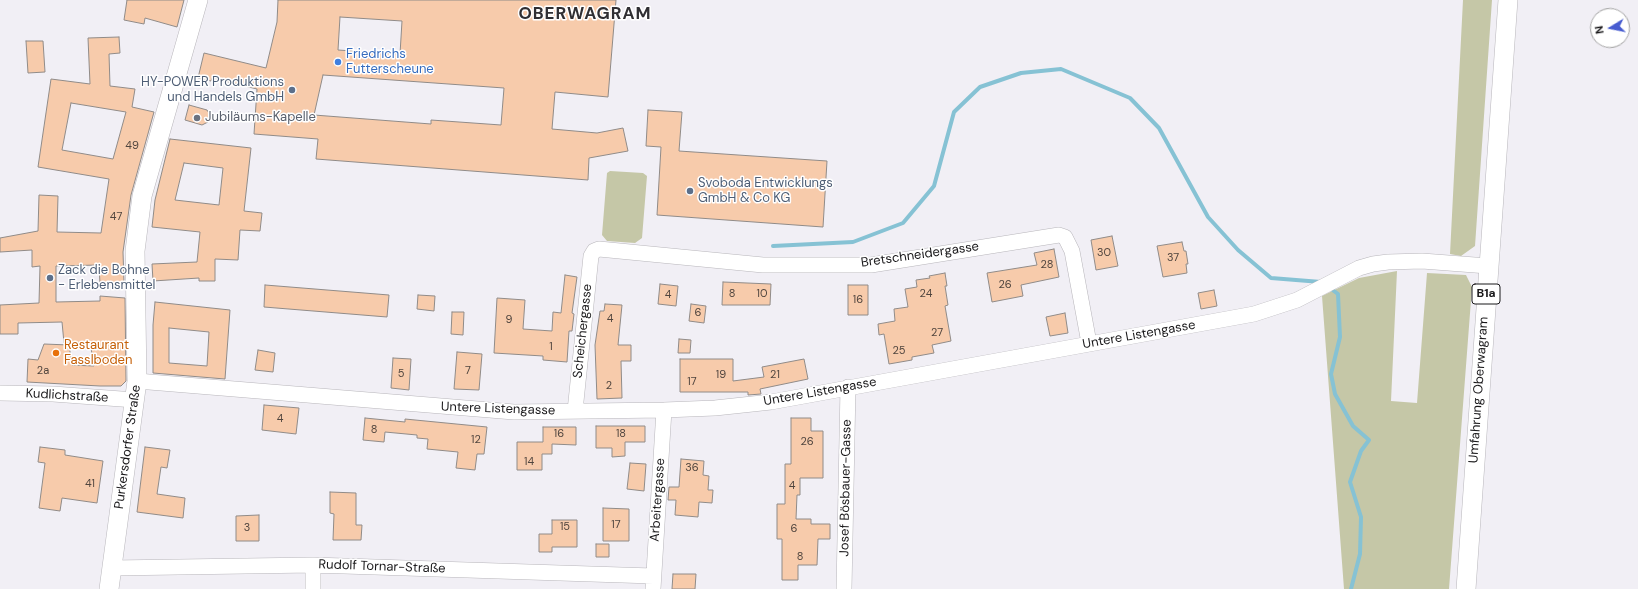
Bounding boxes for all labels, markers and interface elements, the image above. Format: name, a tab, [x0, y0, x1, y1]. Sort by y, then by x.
district label: OBERWAGRAM	[518, 5, 652, 25]
north arrow	[1590, 8, 1630, 48]
text: N	[1592, 25, 1607, 35]
place label: Friedrichs Futterscheune	[346, 47, 434, 78]
marker: Friedrichs Futterscheune	[333, 57, 343, 67]
place label: HY-POWER Produktions und Handels GmbH	[141, 75, 284, 106]
marker: HY-POWER Produktions und Handels GmbH	[287, 85, 297, 95]
place label: Jubiläums-Kapelle	[205, 110, 316, 126]
marker: Jubiläums-Kapelle	[192, 113, 202, 123]
house number: 49	[125, 139, 139, 153]
place label: Svoboda Entwicklungs GmbH & Co KG	[698, 176, 833, 207]
marker: Svoboda Entwicklungs GmbH & Co KG	[685, 186, 695, 196]
house number: 47	[110, 210, 122, 224]
street label: Bretschneidergasse	[860, 239, 980, 271]
house number: 30	[1097, 246, 1111, 260]
house number: 37	[1167, 251, 1179, 265]
house number: 28	[1041, 258, 1053, 272]
place label: Zack die Bohne - Erlebensmittel	[58, 263, 155, 294]
marker: Zack die Bohne - Erlebensmittel	[45, 273, 55, 283]
house number: 26	[998, 278, 1012, 292]
street label: Scheichergasse	[570, 283, 596, 379]
road number: B1a	[1472, 284, 1500, 304]
house number: 8	[729, 287, 735, 301]
house number: 10	[757, 287, 767, 301]
house number: 24	[920, 287, 932, 301]
house number: 4	[665, 288, 671, 302]
house number: 16	[853, 293, 863, 307]
house number: 6	[695, 306, 701, 320]
house number: 4	[607, 312, 613, 326]
house number: 9	[506, 313, 512, 327]
street label: Umfahrung Oberwagram	[1466, 316, 1492, 464]
street label: Untere Listengasse	[1081, 317, 1197, 353]
house number: 27	[931, 326, 943, 340]
place label: Restaurant Fasslboden	[64, 338, 132, 369]
house number: 1	[549, 340, 553, 354]
house number: 25	[892, 344, 906, 358]
marker: Restaurant Fasslboden	[51, 348, 61, 358]
house number: 2a	[37, 364, 49, 378]
house number: 7	[465, 364, 471, 378]
house number: 5	[398, 367, 404, 381]
house number: 19	[716, 368, 726, 382]
house number: 21	[770, 368, 780, 382]
street label: Untere Listengasse	[762, 374, 878, 410]
house number: 17	[687, 375, 697, 389]
house number: 2	[606, 379, 612, 393]
street label: Purkersdorfer Straße	[112, 384, 144, 510]
street label: Kudlichstraße	[25, 386, 109, 406]
street label: Untere Listengasse	[441, 399, 555, 419]
house number: 4	[277, 412, 283, 426]
street label: Josef Bösbauer-Gasse	[837, 419, 855, 557]
house number: 8	[371, 423, 377, 437]
house number: 16	[554, 427, 564, 441]
house number: 18	[616, 427, 626, 441]
house number: 12	[471, 433, 481, 447]
house number: 26	[800, 435, 814, 449]
house number: 14	[524, 455, 534, 469]
street label: Arbeitergasse	[647, 458, 669, 542]
house number: 36	[685, 461, 699, 475]
house number: 41	[85, 477, 95, 491]
house number: 4	[789, 479, 795, 493]
house number: 17	[611, 518, 621, 532]
house number: 15	[560, 520, 570, 534]
house number: 3	[244, 521, 250, 535]
house number: 6	[791, 522, 797, 536]
house number: 8	[797, 550, 803, 564]
street label: Rudolf Tornar-Straße	[318, 557, 446, 577]

